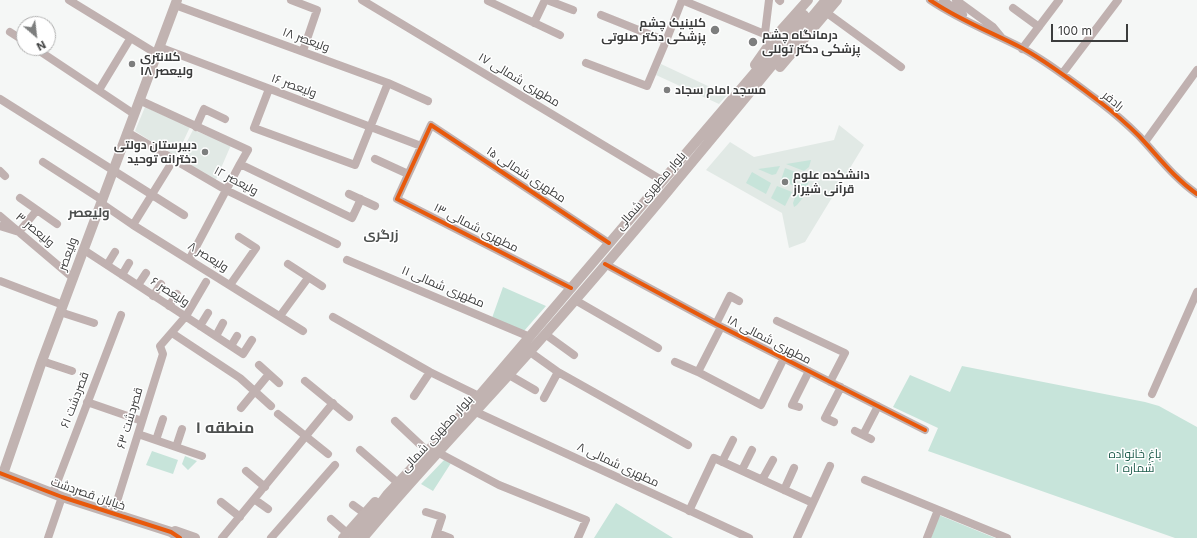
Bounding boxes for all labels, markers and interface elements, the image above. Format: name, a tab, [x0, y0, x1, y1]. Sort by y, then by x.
north arrow	[16, 16, 56, 56]
place label: کلینیک چشم پزشکی دکتر صلوتی	[601, 16, 706, 44]
scale bar	[1053, 16, 1130, 42]
text: 100 m	[1058, 23, 1092, 38]
marker: کلینیک چشم پزشکی دکتر صلوتی	[709, 24, 721, 36]
street label: ۱۸ ولیعصر	[281, 25, 331, 55]
place label: درمانگاه چشم پزشكی دكتر توللی	[762, 28, 861, 56]
marker: درمانگاه چشم پزشكی دكتر توللی	[747, 36, 759, 48]
text: N	[34, 38, 48, 54]
place label: کلانتری ۱۸ ولیعصر	[140, 50, 193, 78]
street label: ۱۷ مطهری شمالی	[476, 50, 562, 110]
marker: کلانتری ۱۸ ولیعصر	[127, 59, 137, 69]
street label: ۱۶ ولیعصر	[269, 71, 319, 101]
place label: مسجد امام سجاد	[675, 83, 766, 97]
marker: مسجد امام سجاد	[662, 85, 672, 95]
street label: رادفر	[1100, 88, 1126, 114]
place label: دبیرستان دولتی دخترانه توحید	[114, 138, 197, 166]
street label: ۱۵ مطهری شمالی	[484, 144, 568, 206]
marker: دبیرستان دولتی دخترانه توحید	[200, 147, 210, 157]
street label: بلوار مطهرى شمالى	[613, 149, 689, 233]
street label: ۱۲ ولیعصر	[212, 163, 260, 199]
place label: دانشکده علوم قرآنی شیراز	[793, 168, 870, 196]
marker: دانشکده علوم قرآنی شیراز	[780, 177, 790, 187]
street label: ۱۳ مطهری شمالی	[431, 200, 521, 256]
district label: ولیعصر	[68, 205, 110, 221]
street label: ۳ ولیعصر	[13, 210, 57, 250]
district label: زرگری	[364, 227, 398, 243]
street label: ولیعصر	[55, 235, 81, 273]
street label: ۸ ولیعصر	[185, 239, 231, 275]
street label: ۱۱ مطهری شمالی	[399, 263, 487, 311]
street label: ۶ ولیعصر	[148, 274, 192, 310]
street label: ۱۸ مطهری شمالی	[725, 313, 813, 367]
street label: ۶۱ قصردشت	[58, 370, 92, 430]
street label: ۶۳ قصردشت	[114, 386, 146, 450]
street label: بلوار مطهرى شمالى	[398, 393, 476, 475]
district label: منطقه ۱	[196, 418, 254, 438]
street label: ۸ مطهری شمالی	[575, 440, 661, 490]
park label: باغ خانواده شماره ۱	[1108, 447, 1162, 475]
street label: خیابان قصردشت	[49, 474, 127, 514]

